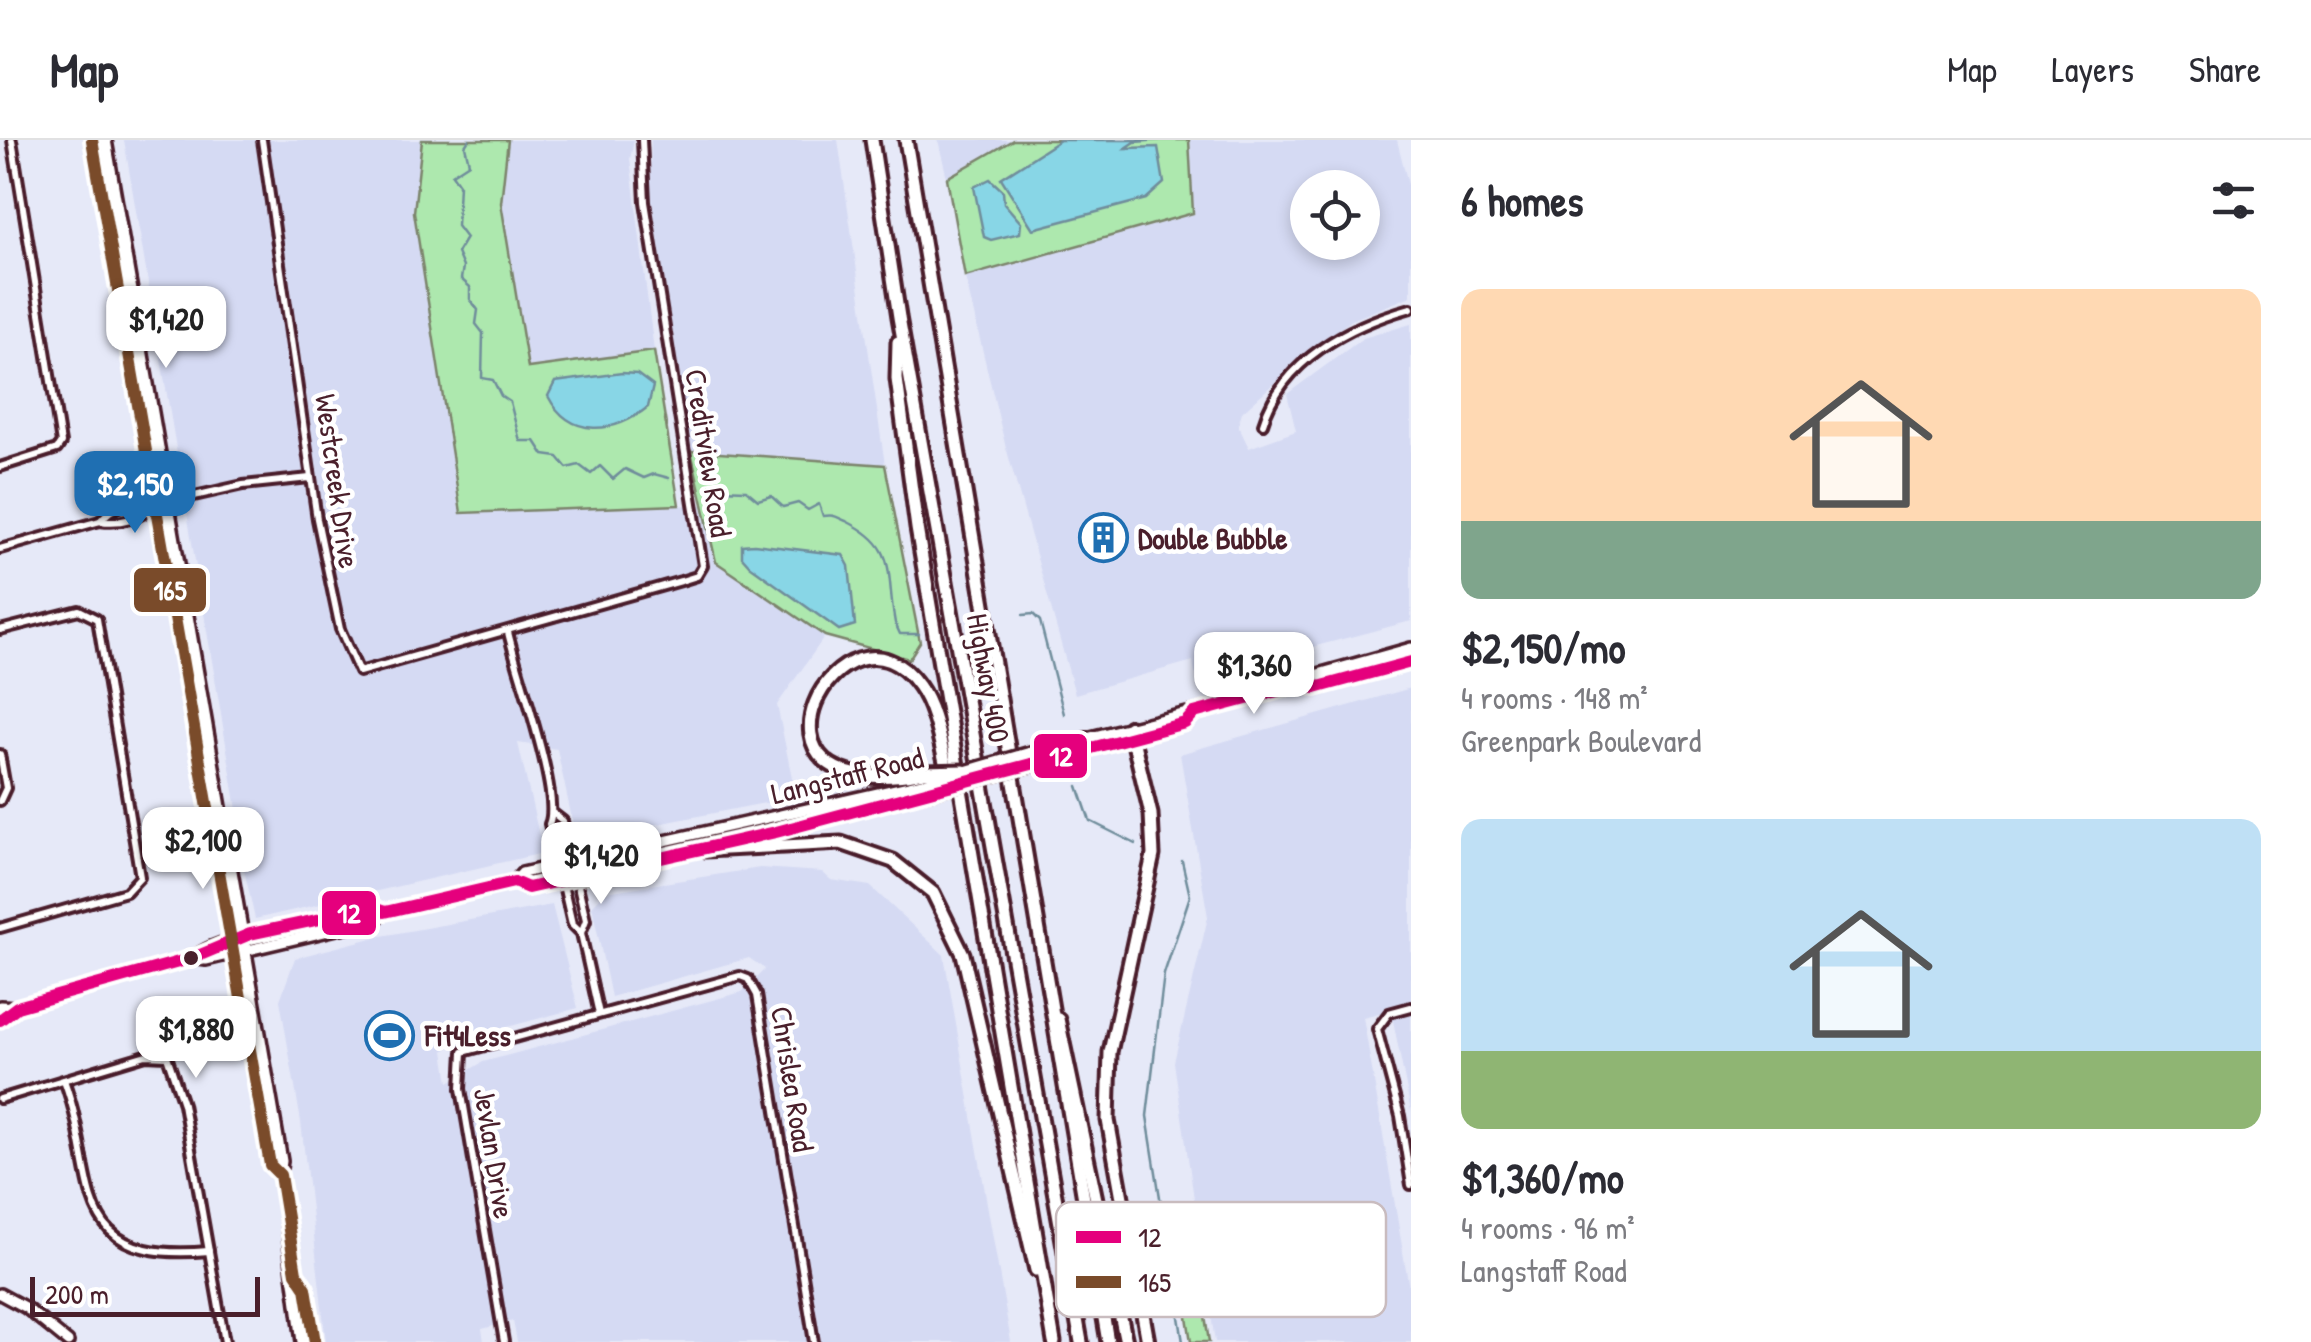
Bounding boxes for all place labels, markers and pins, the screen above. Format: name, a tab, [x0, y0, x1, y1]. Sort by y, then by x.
pin: $1,420	[85, 286, 247, 371]
pin: $2,150	[54, 451, 216, 536]
building icon: Double Bubble	[1077, 512, 1129, 564]
place label: Double Bubble	[1138, 518, 1287, 558]
pin: $1,360	[1173, 632, 1335, 717]
pin: $2,100	[122, 807, 284, 892]
pin: $1,420	[520, 822, 682, 907]
unlabelled marker	[181, 948, 201, 968]
pin: $1,880	[115, 996, 277, 1081]
sports icon: Fit4Less	[364, 1009, 416, 1061]
place label: Fit4Less	[424, 1015, 511, 1055]

